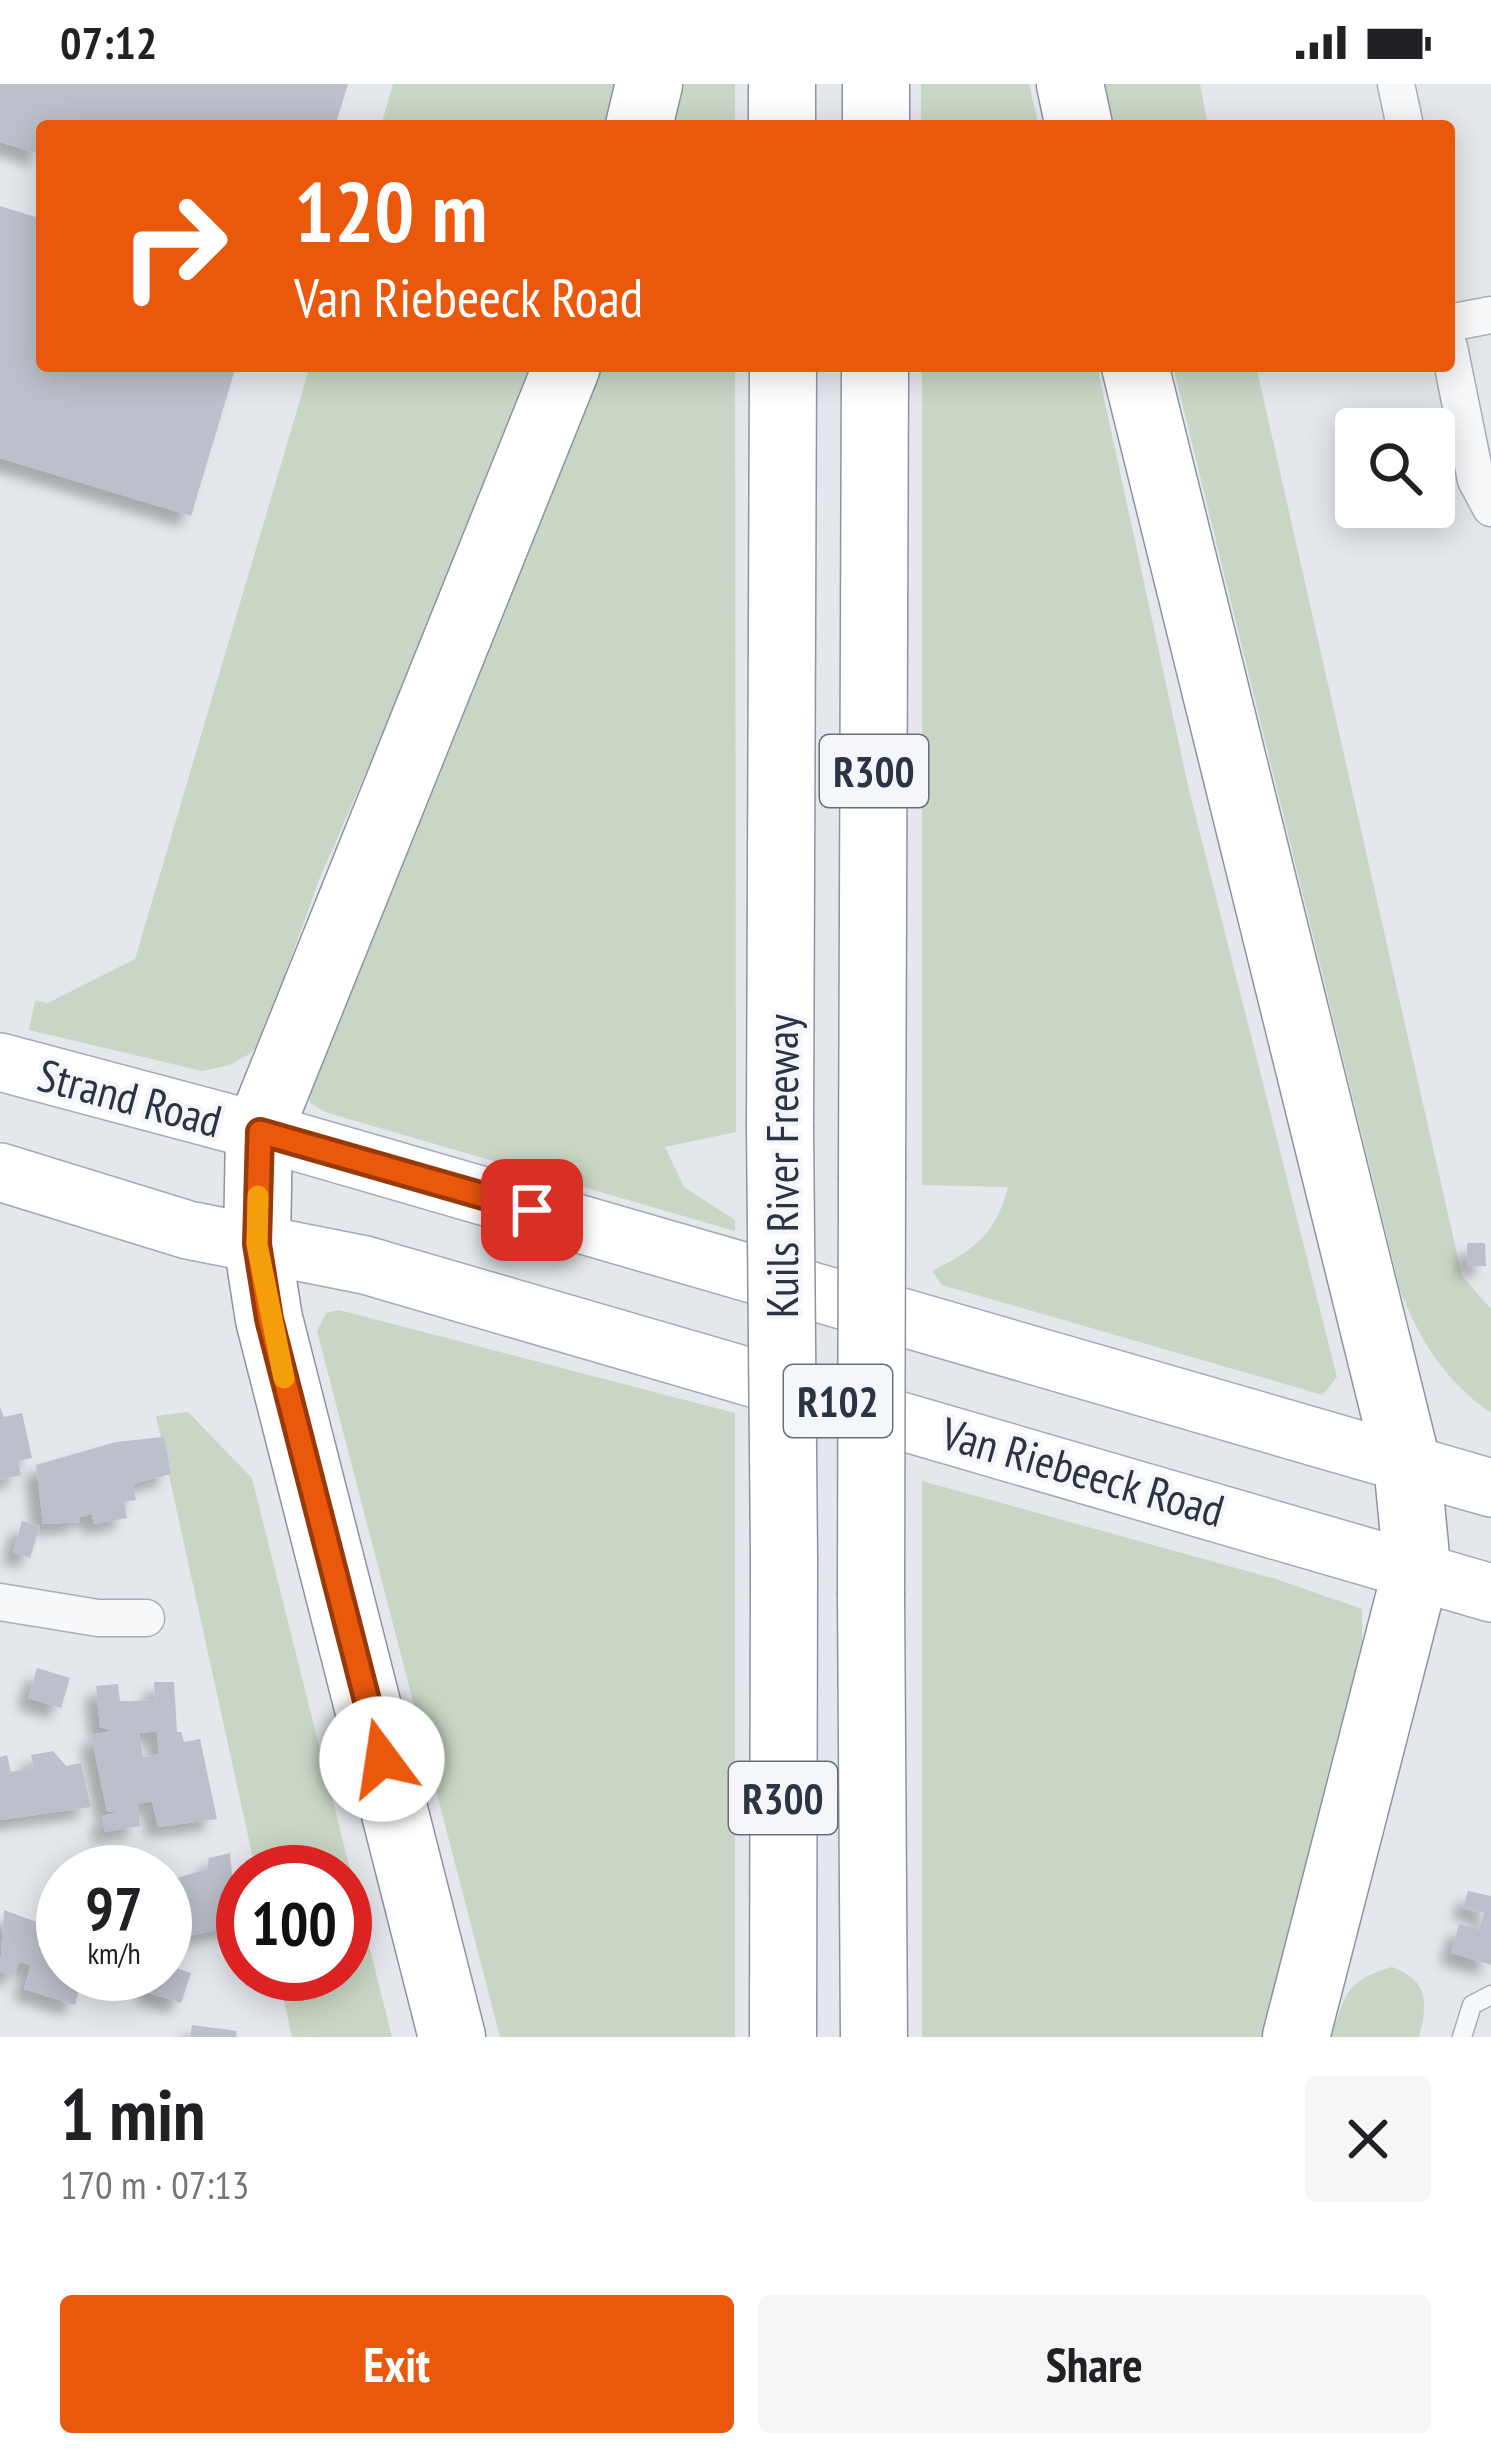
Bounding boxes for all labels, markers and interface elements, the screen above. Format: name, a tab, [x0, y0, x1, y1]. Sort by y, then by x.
text: 07:12	[60, 13, 157, 71]
text: 120 m	[294, 156, 487, 265]
icon: right	[96, 168, 252, 324]
text: Van Riebeeck Road	[294, 262, 643, 332]
map controls	[1335, 408, 1455, 528]
button: search	[1335, 408, 1455, 528]
road number: R300	[820, 735, 928, 807]
street label: Kuils River Freeway	[752, 1014, 810, 1318]
street label: Strand Road	[32, 1045, 228, 1149]
pin	[481, 1159, 583, 1261]
icon: arrive	[499, 1177, 565, 1243]
road number: R102	[784, 1365, 892, 1437]
street label: Van Riebeeck Road	[934, 1403, 1231, 1539]
position arrow	[319, 1696, 445, 1822]
road number: R300	[729, 1762, 837, 1834]
speed limit sign: 100	[216, 1845, 372, 2001]
text: 97	[85, 1869, 143, 1947]
text: km/h	[87, 1933, 141, 1972]
text: 1 min	[60, 2067, 205, 2160]
button: close	[1305, 2076, 1431, 2202]
text: 170 m · 07:13	[60, 2159, 249, 2210]
button: Exit	[60, 2295, 734, 2433]
button: Share	[758, 2295, 1431, 2433]

